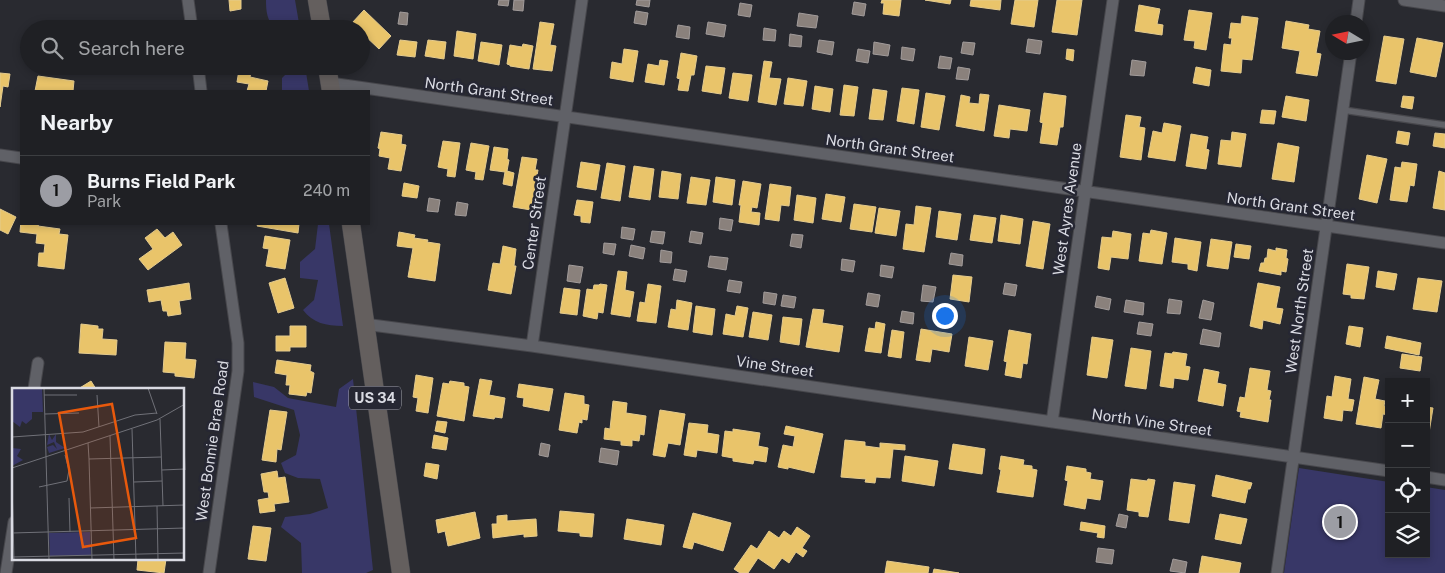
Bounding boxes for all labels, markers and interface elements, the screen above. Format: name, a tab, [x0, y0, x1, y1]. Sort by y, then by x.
north arrow	[1325, 15, 1370, 60]
search box	[20, 20, 370, 75]
icon: search	[38, 34, 66, 62]
text: Search here	[78, 37, 185, 59]
street label: North Grant Street	[423, 74, 555, 108]
text: Nearby	[40, 110, 113, 135]
street label: North Grant Street	[824, 131, 956, 165]
street label: West Ayres Avenue	[1049, 142, 1085, 276]
text: Burns Field Park	[87, 170, 235, 192]
street label: Center Street	[519, 175, 549, 271]
text: 1	[53, 181, 59, 200]
text: 240 m	[303, 181, 350, 200]
street label: North Grant Street	[1225, 189, 1357, 223]
text: Park	[87, 192, 121, 211]
street label: West North Street	[1282, 247, 1316, 375]
your location	[932, 303, 958, 329]
street label: Vine Street	[735, 352, 815, 380]
street label: West Bonnie Brae Road	[192, 360, 232, 522]
map controls	[1385, 378, 1430, 558]
button: +	[1385, 378, 1430, 423]
road number: US 34	[349, 386, 401, 409]
inset map	[12, 388, 185, 560]
street label: North Vine Street	[1091, 405, 1214, 439]
button: −	[1385, 423, 1430, 468]
button: locate	[1385, 468, 1430, 513]
pin: 1	[1324, 503, 1356, 541]
button: layers	[1385, 513, 1430, 558]

